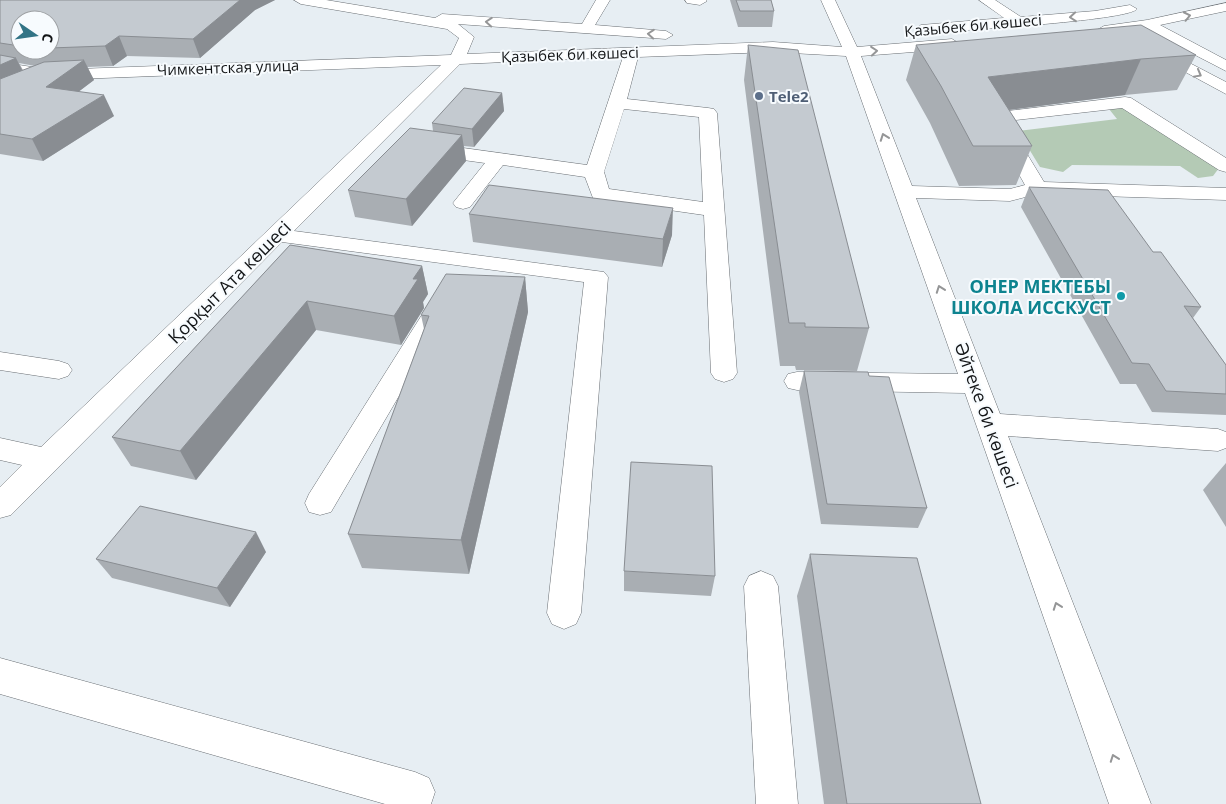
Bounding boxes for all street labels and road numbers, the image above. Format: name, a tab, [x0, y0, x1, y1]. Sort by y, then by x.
street label: Қазыбек би көшесі	[903, 9, 1043, 41]
street label: Қазыбек би көшесі	[501, 42, 639, 66]
street label: Чимкентская улица	[156, 55, 300, 79]
street label: Қорқыт Ата көшесі	[162, 215, 296, 349]
street label: Әйтеке би көшесі	[949, 339, 1025, 491]

